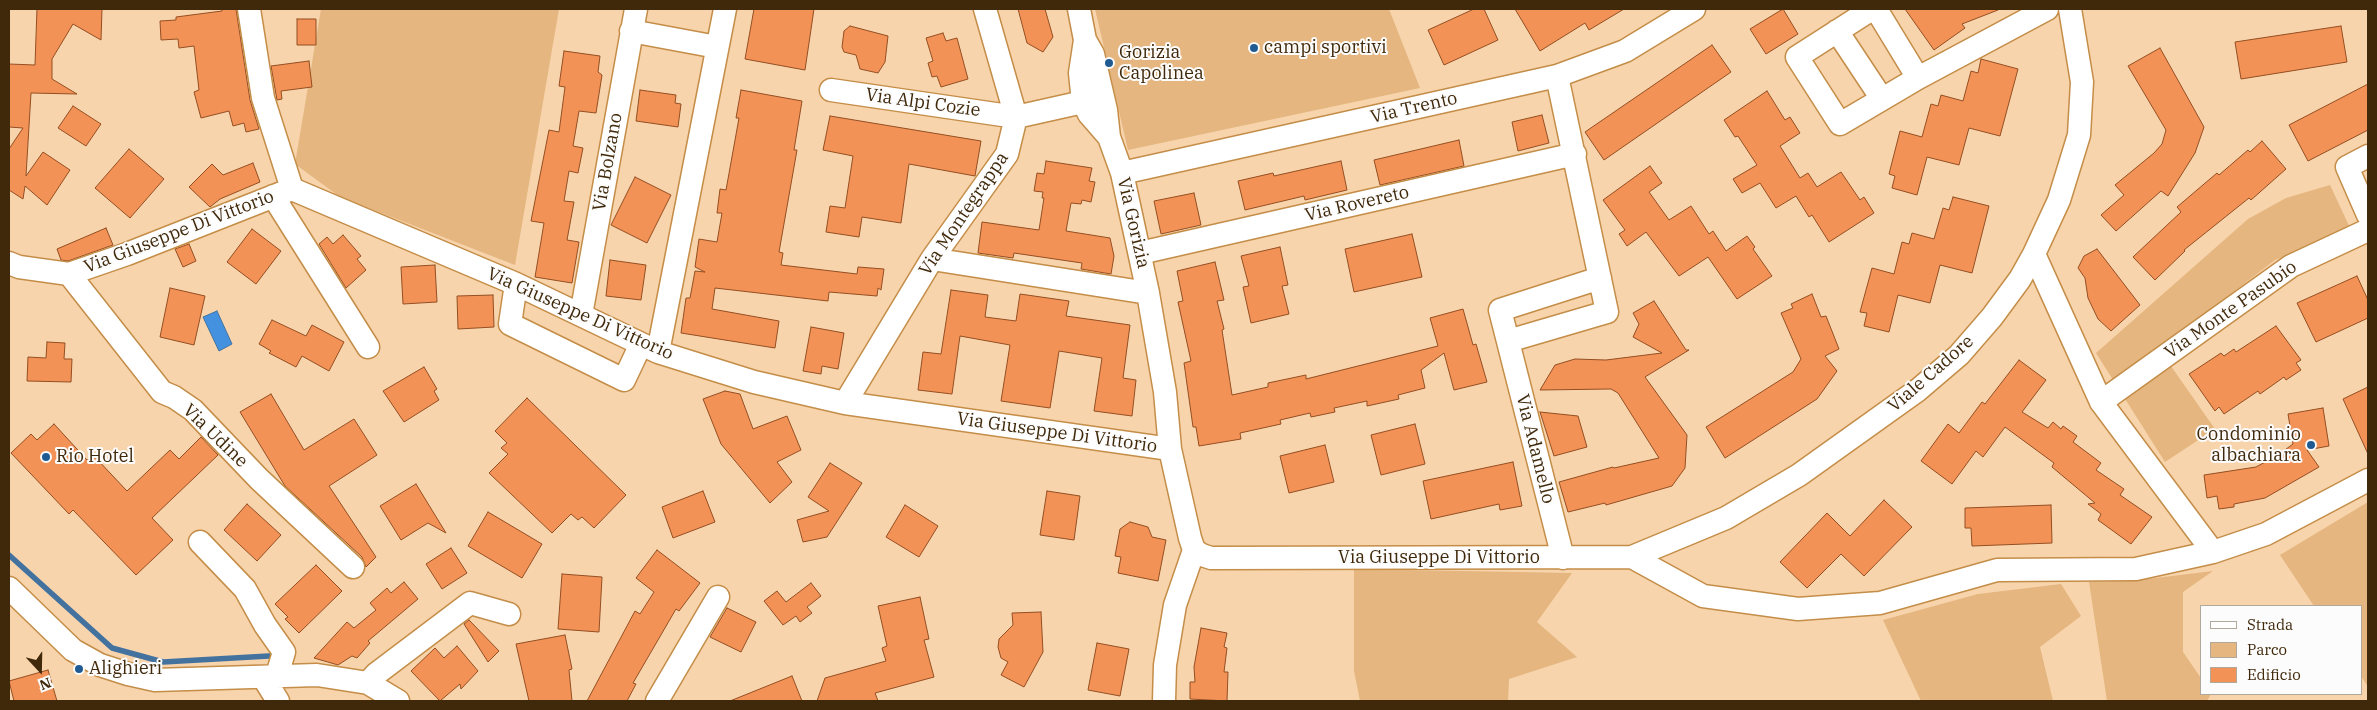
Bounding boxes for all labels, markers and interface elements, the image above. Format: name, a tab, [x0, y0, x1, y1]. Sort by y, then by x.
place label: campi sportivi	[1264, 37, 1387, 59]
place label: Gorizia Capolinea	[1119, 42, 1204, 84]
marker: campi sportivi	[1248, 42, 1260, 54]
marker: Gorizia Capolinea	[1103, 57, 1115, 69]
street label: Via Alpi Cozie	[864, 84, 982, 122]
street label: Via Trento	[1369, 88, 1459, 128]
street label: Via Bolzano	[589, 111, 627, 213]
street label: Via Montegrappa	[915, 148, 1013, 280]
street label: Via Gorizia	[1112, 175, 1154, 271]
street label: Via Rovereto	[1303, 182, 1411, 226]
street label: Via Giuseppe Di Vittorio	[81, 186, 277, 278]
street label: Via Monte Pasubio	[2161, 256, 2301, 364]
street label: Via Giuseppe Di Vittorio	[483, 263, 677, 365]
street label: Viale Cadore	[1884, 331, 1978, 417]
street label: Via Adamello	[1511, 392, 1559, 506]
street label: Via Udine	[178, 400, 252, 472]
street label: Via Giuseppe Di Vittorio	[956, 408, 1158, 458]
place label: Condominio albachiara	[2197, 424, 2301, 466]
marker: Condominio albachiara	[2305, 439, 2317, 451]
place label: Rio Hotel	[56, 446, 134, 468]
marker: Rio Hotel	[40, 451, 52, 463]
street label: Via Giuseppe Di Vittorio	[1338, 547, 1540, 569]
legend	[2200, 605, 2362, 695]
text: Strada	[2247, 615, 2293, 634]
text: Parco	[2247, 640, 2287, 659]
north arrow	[15, 645, 65, 695]
place label: Alighieri	[89, 658, 162, 680]
marker: Alighieri	[73, 663, 85, 675]
text: Edificio	[2247, 665, 2301, 684]
text: N	[37, 674, 54, 694]

